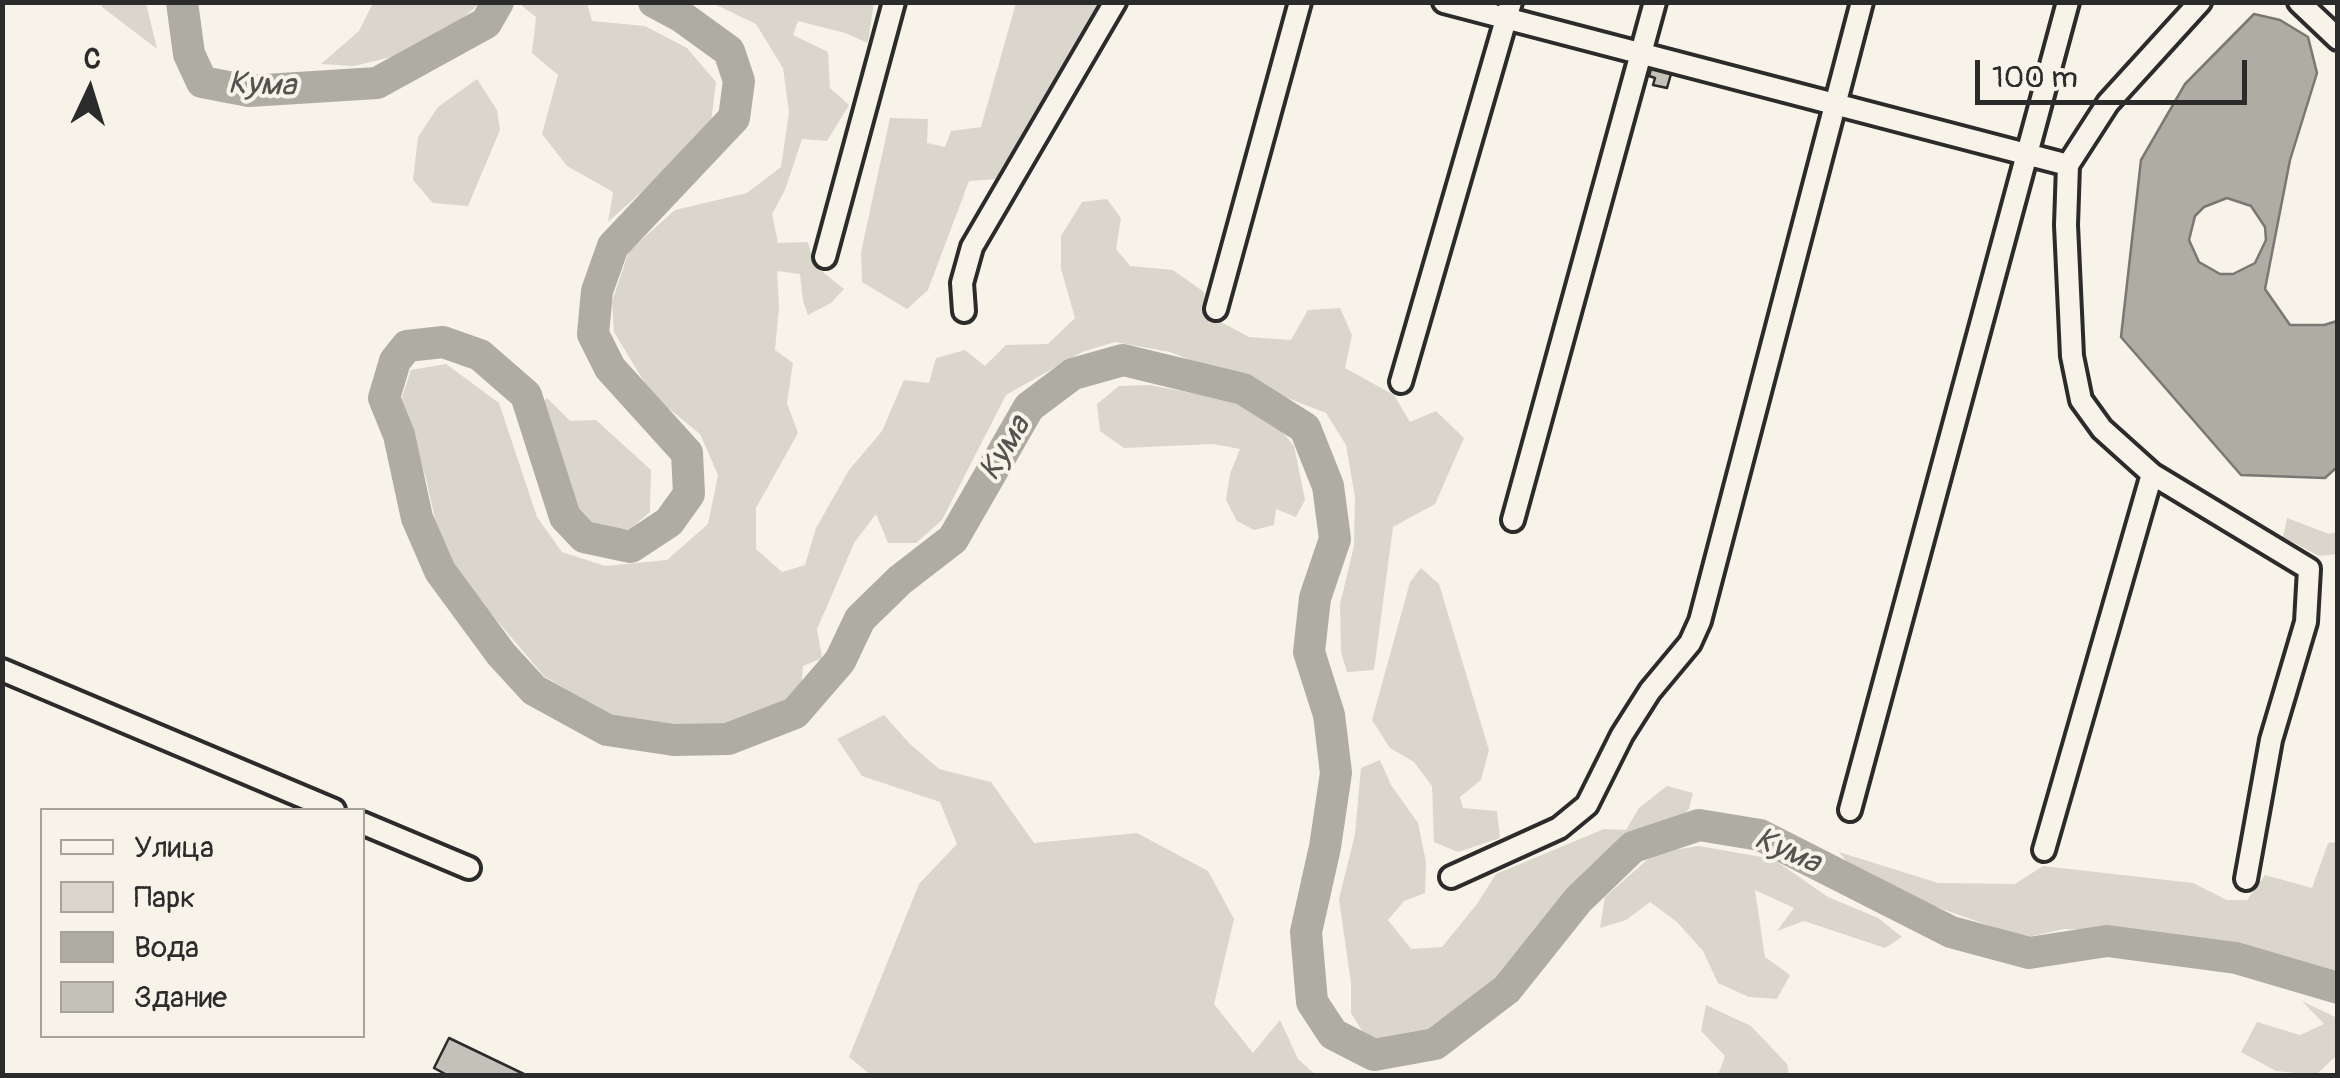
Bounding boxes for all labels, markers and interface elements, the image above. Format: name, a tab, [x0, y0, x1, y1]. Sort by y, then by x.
north arrow	[40, 40, 140, 140]
scale bar	[1980, 40, 2252, 102]
text: С	[82, 42, 102, 78]
text: 100 m	[1992, 59, 2078, 96]
water label: Кума	[227, 66, 297, 106]
water label: Кума	[972, 410, 1040, 488]
legend	[40, 808, 365, 1038]
water label: Кума	[1748, 821, 1826, 883]
text: Улица	[134, 829, 214, 866]
text: Парк	[134, 879, 196, 916]
text: Вода	[134, 929, 199, 966]
text: Здание	[134, 979, 227, 1016]

